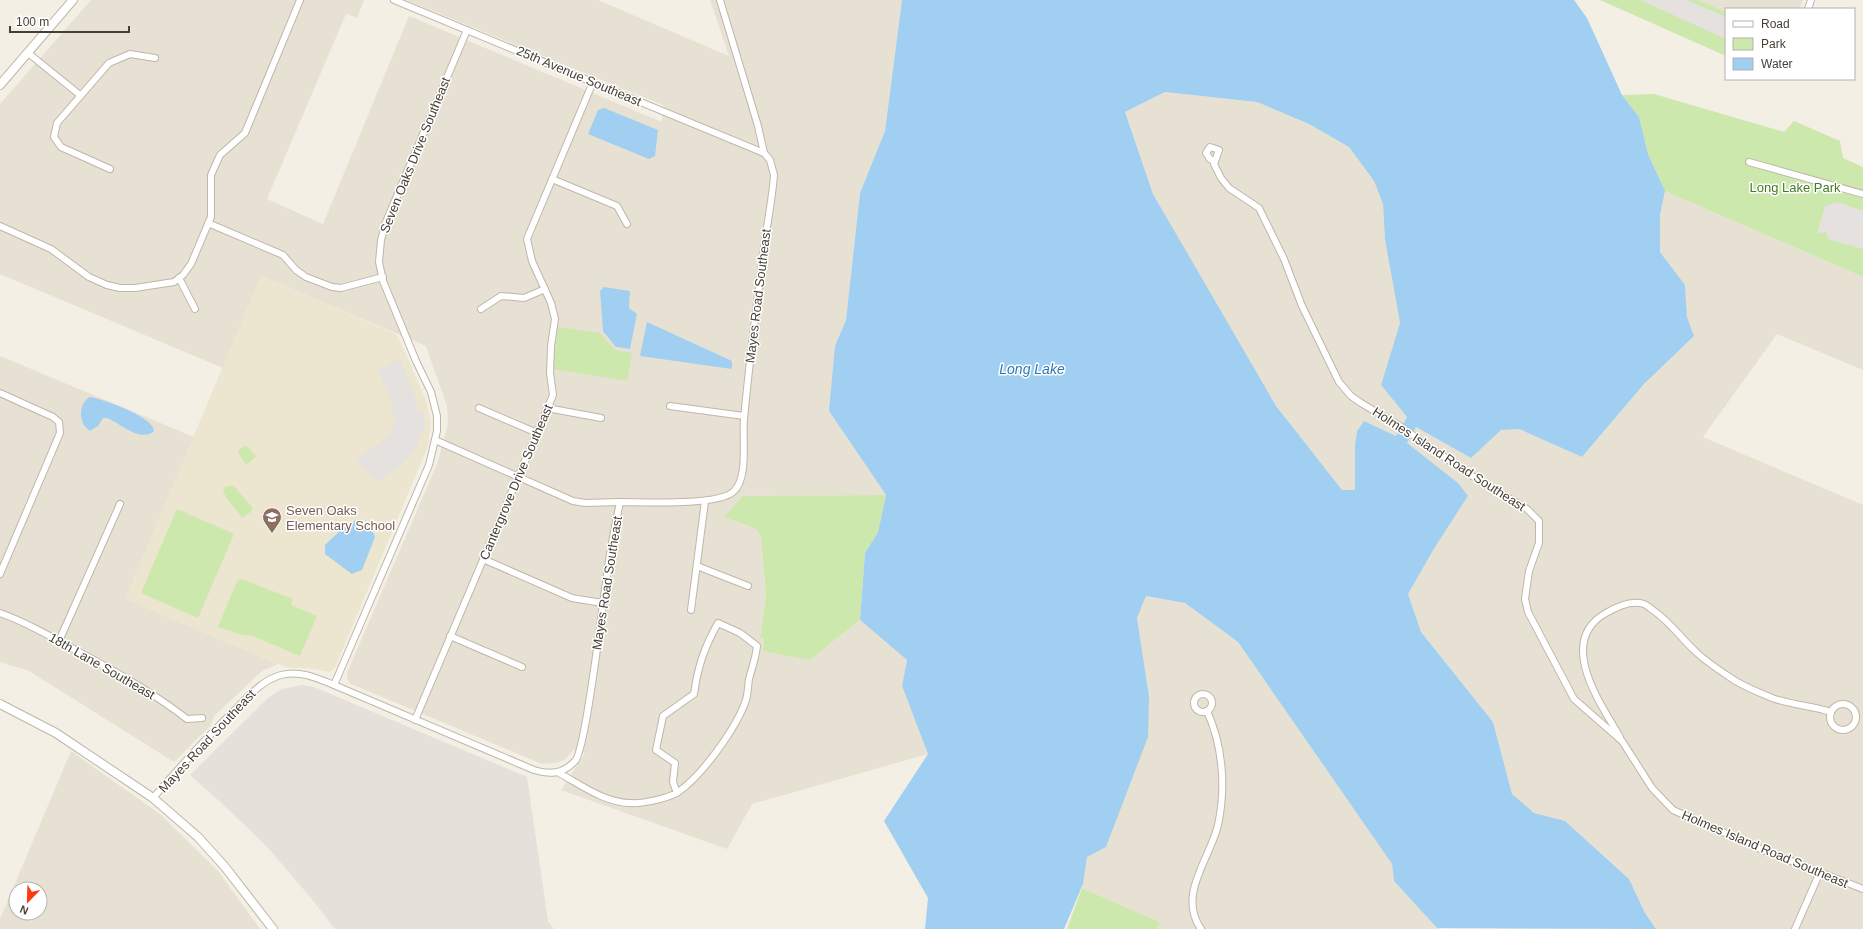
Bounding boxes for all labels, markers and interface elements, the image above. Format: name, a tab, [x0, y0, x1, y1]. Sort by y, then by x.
scale bar	[10, 8, 129, 34]
legend	[1725, 8, 1855, 80]
text: 100 m	[16, 15, 49, 29]
text: Road	[1761, 17, 1790, 31]
text: Park	[1761, 37, 1787, 51]
street label: 25th Avenue Southeast	[514, 43, 644, 109]
text: Water	[1761, 57, 1793, 71]
street label: Seven Oaks Drive Southeast	[377, 74, 453, 235]
park label: Long Lake Park	[1749, 180, 1841, 195]
street label: Mayes Road Southeast	[742, 228, 774, 364]
water label: Long Lake	[999, 361, 1065, 377]
street label: Cantergrove Drive Southeast	[476, 402, 556, 562]
street label: Holmes Island Road Southeast	[1370, 404, 1529, 514]
place label: Seven Oaks Elementary School	[286, 503, 395, 533]
school or university icon: Seven Oaks Elementary School	[261, 506, 283, 534]
street label: Mayes Road Southeast	[589, 515, 625, 651]
street label: 18th Lane Southeast	[46, 630, 158, 703]
street label: Mayes Road Southeast	[155, 686, 259, 796]
street label: Holmes Island Road Southeast	[1680, 807, 1851, 891]
north arrow	[8, 881, 48, 921]
text: N	[18, 903, 30, 917]

